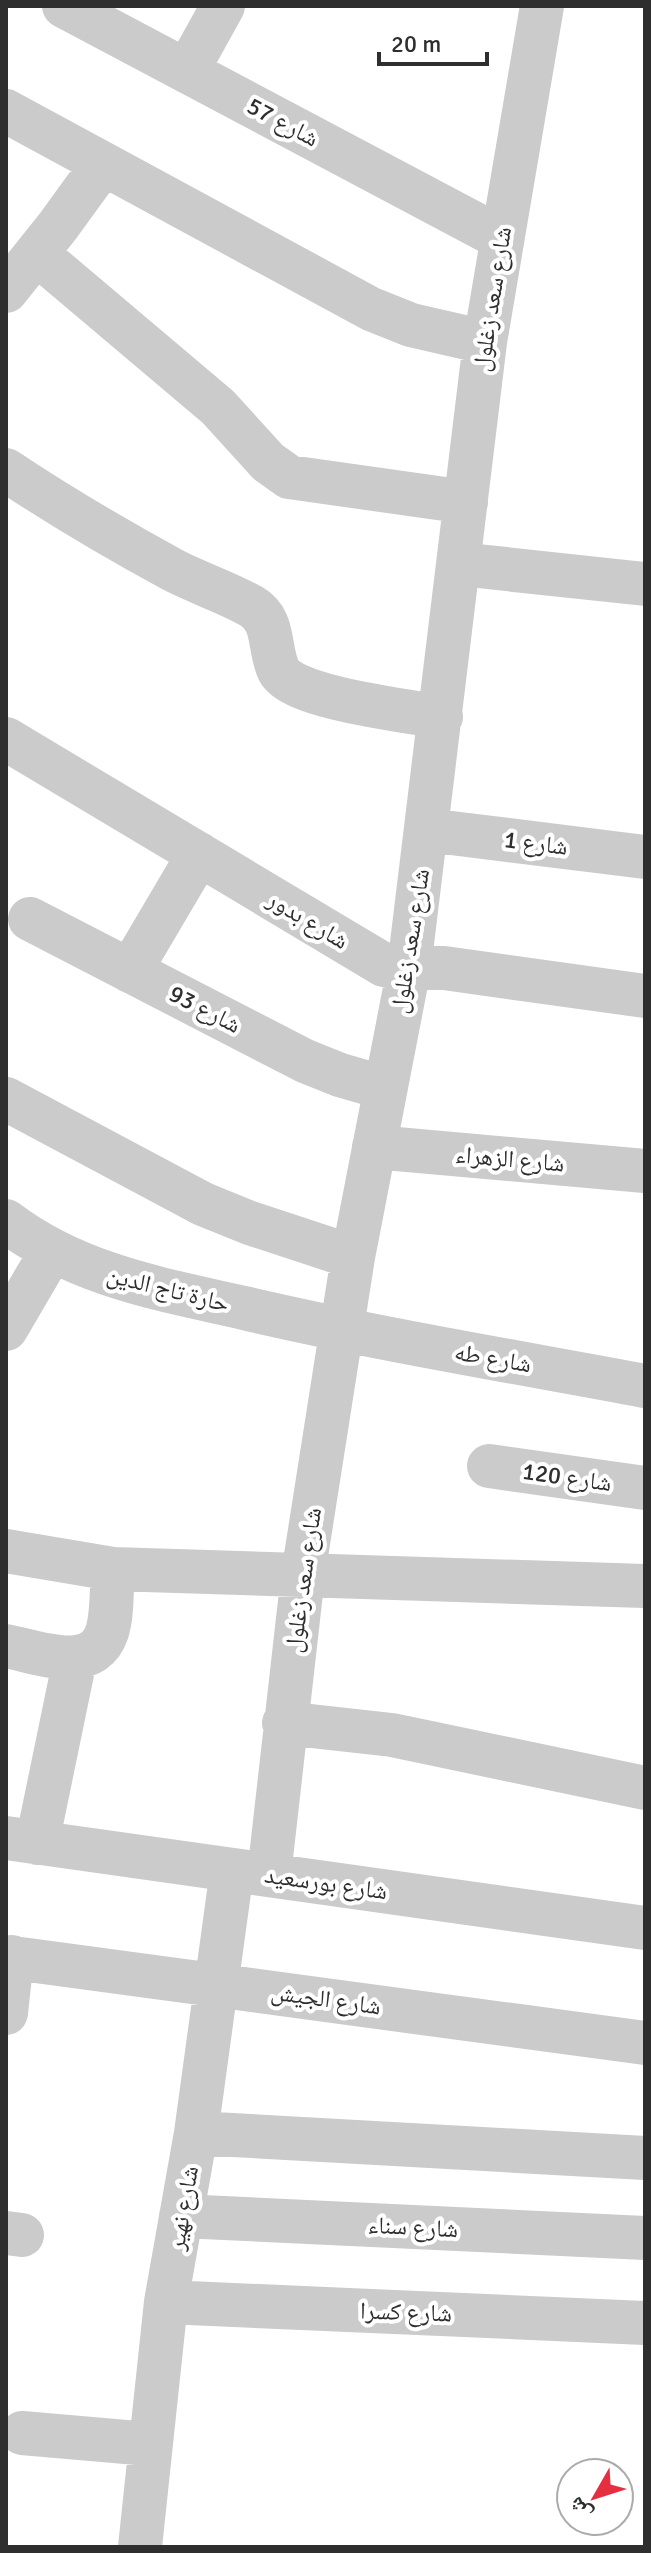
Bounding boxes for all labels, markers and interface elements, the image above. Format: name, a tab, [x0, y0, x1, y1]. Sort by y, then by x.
scale bar	[379, 16, 487, 66]
text: 20 m	[391, 29, 441, 59]
street label: شارع 57	[242, 91, 324, 153]
street label: شارع سعد زغلول	[466, 225, 518, 373]
street label: شارع 1	[502, 824, 570, 862]
street label: شارع سعد زغلول	[384, 867, 436, 1015]
street label: شارع بدور	[261, 884, 354, 956]
street label: شارع 93	[164, 978, 246, 1040]
street label: شارع الزهراء	[454, 1139, 566, 1179]
street label: حارة تاج الدين	[104, 1259, 232, 1319]
street label: شارع طه	[452, 1336, 534, 1380]
street label: شارع 120	[520, 1456, 614, 1498]
street label: شارع سعد زغلول	[278, 1506, 328, 1654]
street label: شارع بورسعيد	[263, 1860, 389, 1906]
street label: شارع الجيش	[269, 1976, 383, 2022]
street label: شارع نهير	[161, 2164, 205, 2253]
street label: شارع سناء	[367, 2210, 459, 2244]
street label: شارع كسرا	[359, 2295, 453, 2329]
north arrow	[555, 2457, 635, 2537]
text: ش	[562, 2492, 598, 2527]

